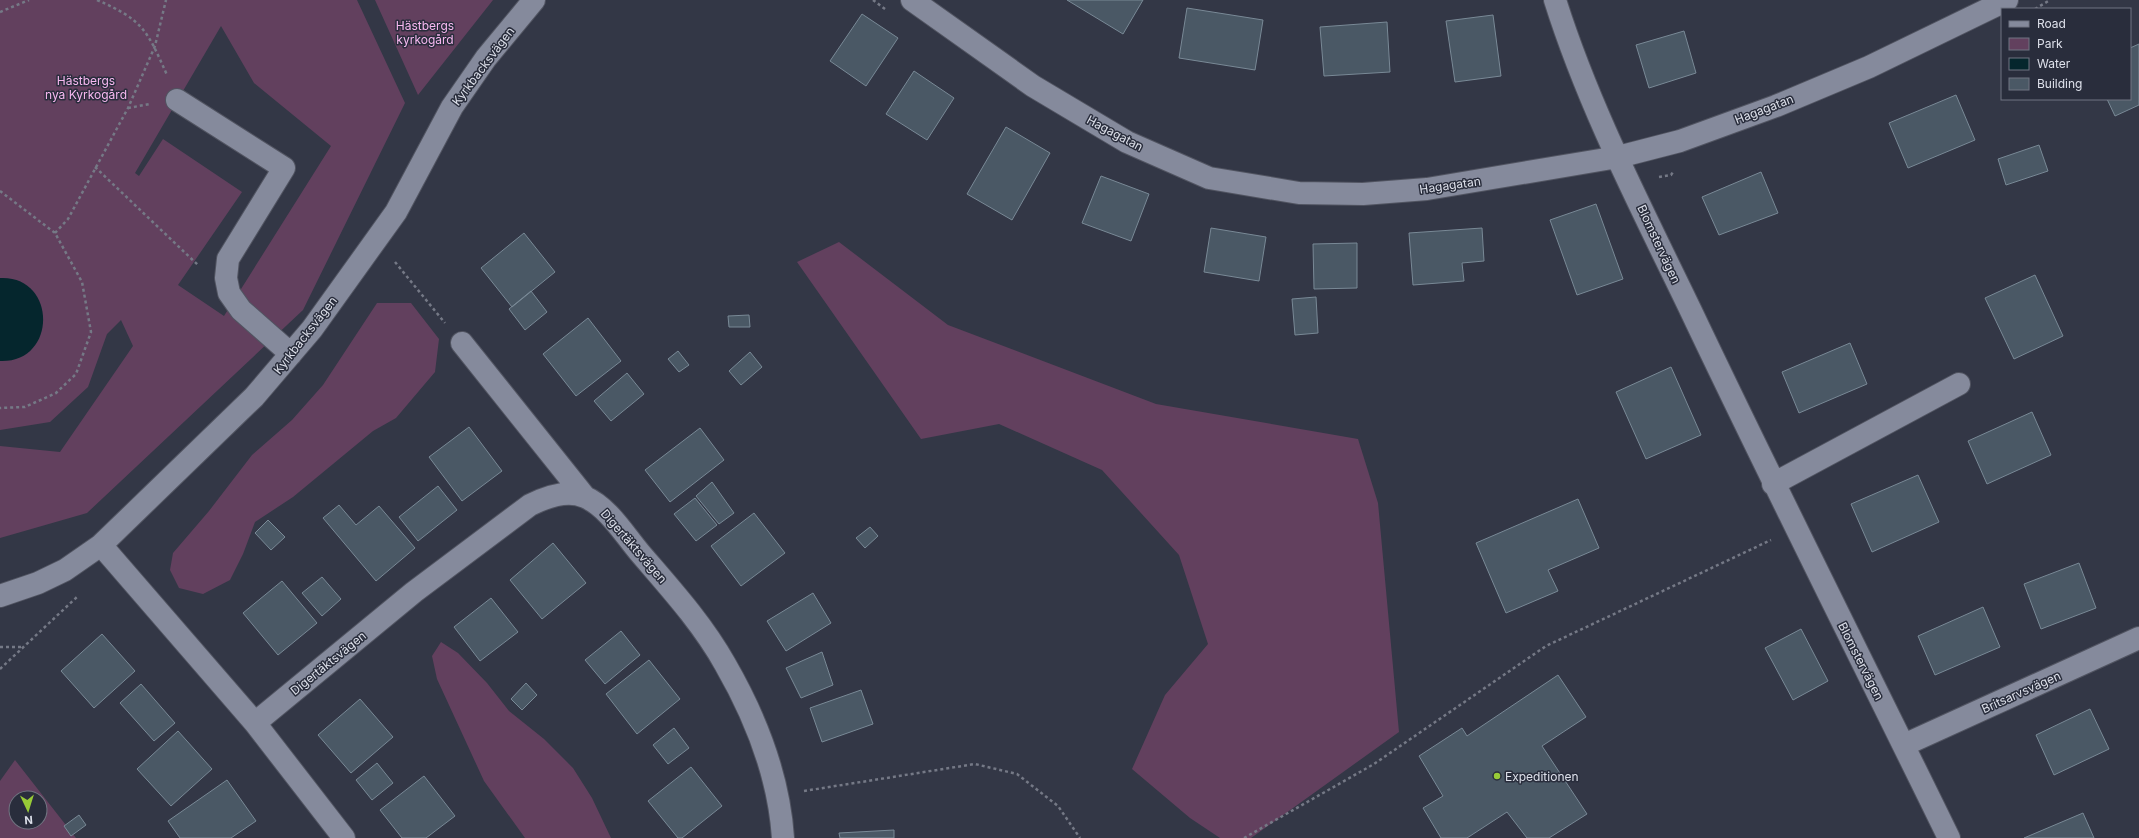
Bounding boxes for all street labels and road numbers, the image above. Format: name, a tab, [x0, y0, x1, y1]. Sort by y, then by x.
street label: Kyrkbacksvägen	[449, 24, 517, 108]
street label: Hagagatan	[1733, 91, 1795, 127]
street label: Hagagatan	[1084, 112, 1146, 154]
street label: Hagagatan	[1418, 173, 1482, 197]
street label: Blomstervägen	[1634, 202, 1684, 286]
street label: Kyrkbacksvägen	[270, 293, 340, 377]
street label: Digertäktsvägen	[598, 506, 670, 586]
street label: Blomstervägen	[1835, 620, 1887, 702]
street label: Digertäktsvägen	[287, 628, 369, 698]
street label: Britsarvsvägen	[1979, 668, 2063, 716]

